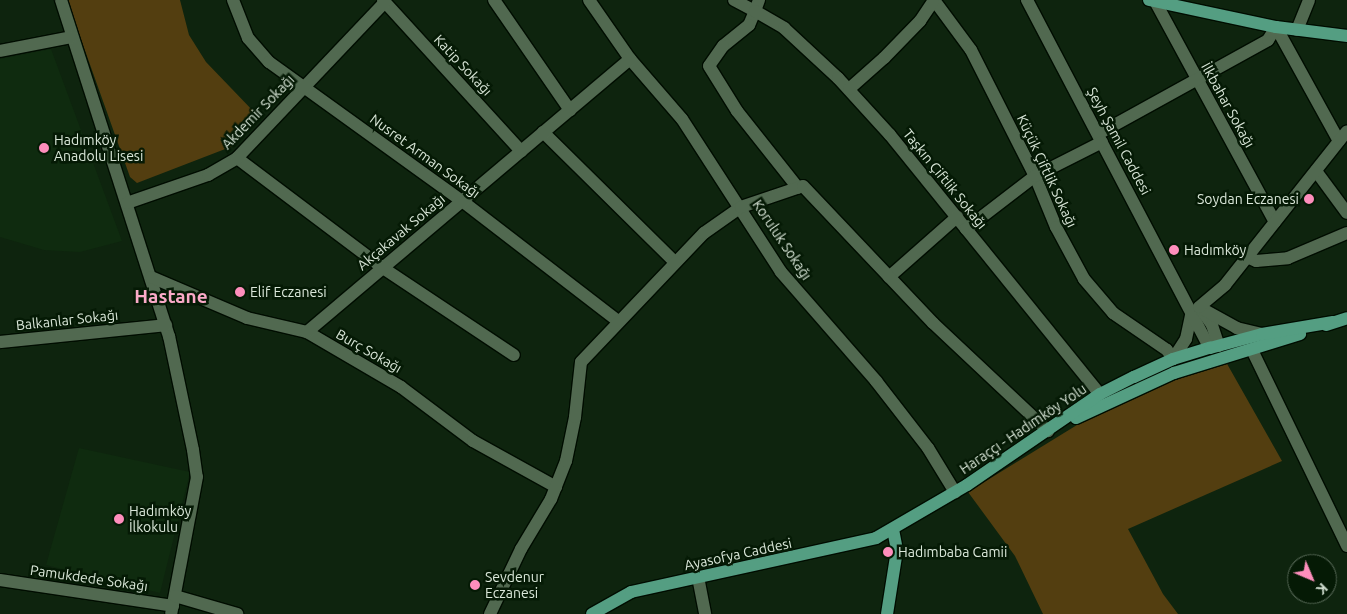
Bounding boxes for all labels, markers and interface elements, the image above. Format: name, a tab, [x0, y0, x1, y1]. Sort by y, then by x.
street label: Katip Sokağı	[431, 31, 495, 99]
street label: İlkbahar Sokağı	[1198, 60, 1258, 150]
street label: Akdemir Sokağı	[218, 71, 298, 153]
street label: Şeyh Şamil Caddesi	[1084, 84, 1154, 198]
street label: Nusret Arman Sokağı	[367, 110, 483, 202]
street label: Küçük Çiftlik Sokağı	[1013, 112, 1081, 230]
street label: Taşkın Çiftlik Sokağı	[900, 126, 990, 232]
place label: Hadımköy Anadolu Lisesi	[54, 132, 143, 164]
marker: Hadımköy Anadolu Lisesi	[38, 142, 50, 154]
street label: Akçakavak Sokağı	[354, 190, 448, 274]
place label: Soydan Eczanesi	[1197, 191, 1299, 207]
marker: Soydan Eczanesi	[1303, 193, 1315, 205]
street label: Koruluk Sokağı	[749, 197, 815, 283]
place label: Hadımköy	[1184, 242, 1246, 258]
marker: Hadımköy	[1168, 244, 1180, 256]
place label: Elif Eczanesi	[250, 284, 327, 300]
district label: Hastane	[134, 286, 208, 308]
marker: Elif Eczanesi	[234, 286, 246, 298]
street label: Balkanlar Sokağı	[15, 306, 119, 334]
street label: Burç Sokağı	[333, 325, 405, 377]
street label: Haraççı - Hadımköy Yolu	[956, 380, 1090, 478]
place label: Hadımköy İlkokulu	[129, 503, 191, 536]
marker: Hadımköy İlkokulu	[113, 513, 125, 525]
street label: Ayasofya Caddesi	[683, 534, 793, 574]
place label: Hadımbaba Camii	[898, 544, 1007, 560]
marker: Hadımbaba Camii	[882, 546, 894, 558]
north arrow	[1287, 554, 1337, 604]
street label: Pamukdede Sokağı	[29, 561, 149, 595]
place label: Sevdenur Eczanesi	[485, 569, 544, 602]
marker: Sevdenur Eczanesi	[469, 579, 481, 591]
text: K	[1313, 580, 1331, 598]

